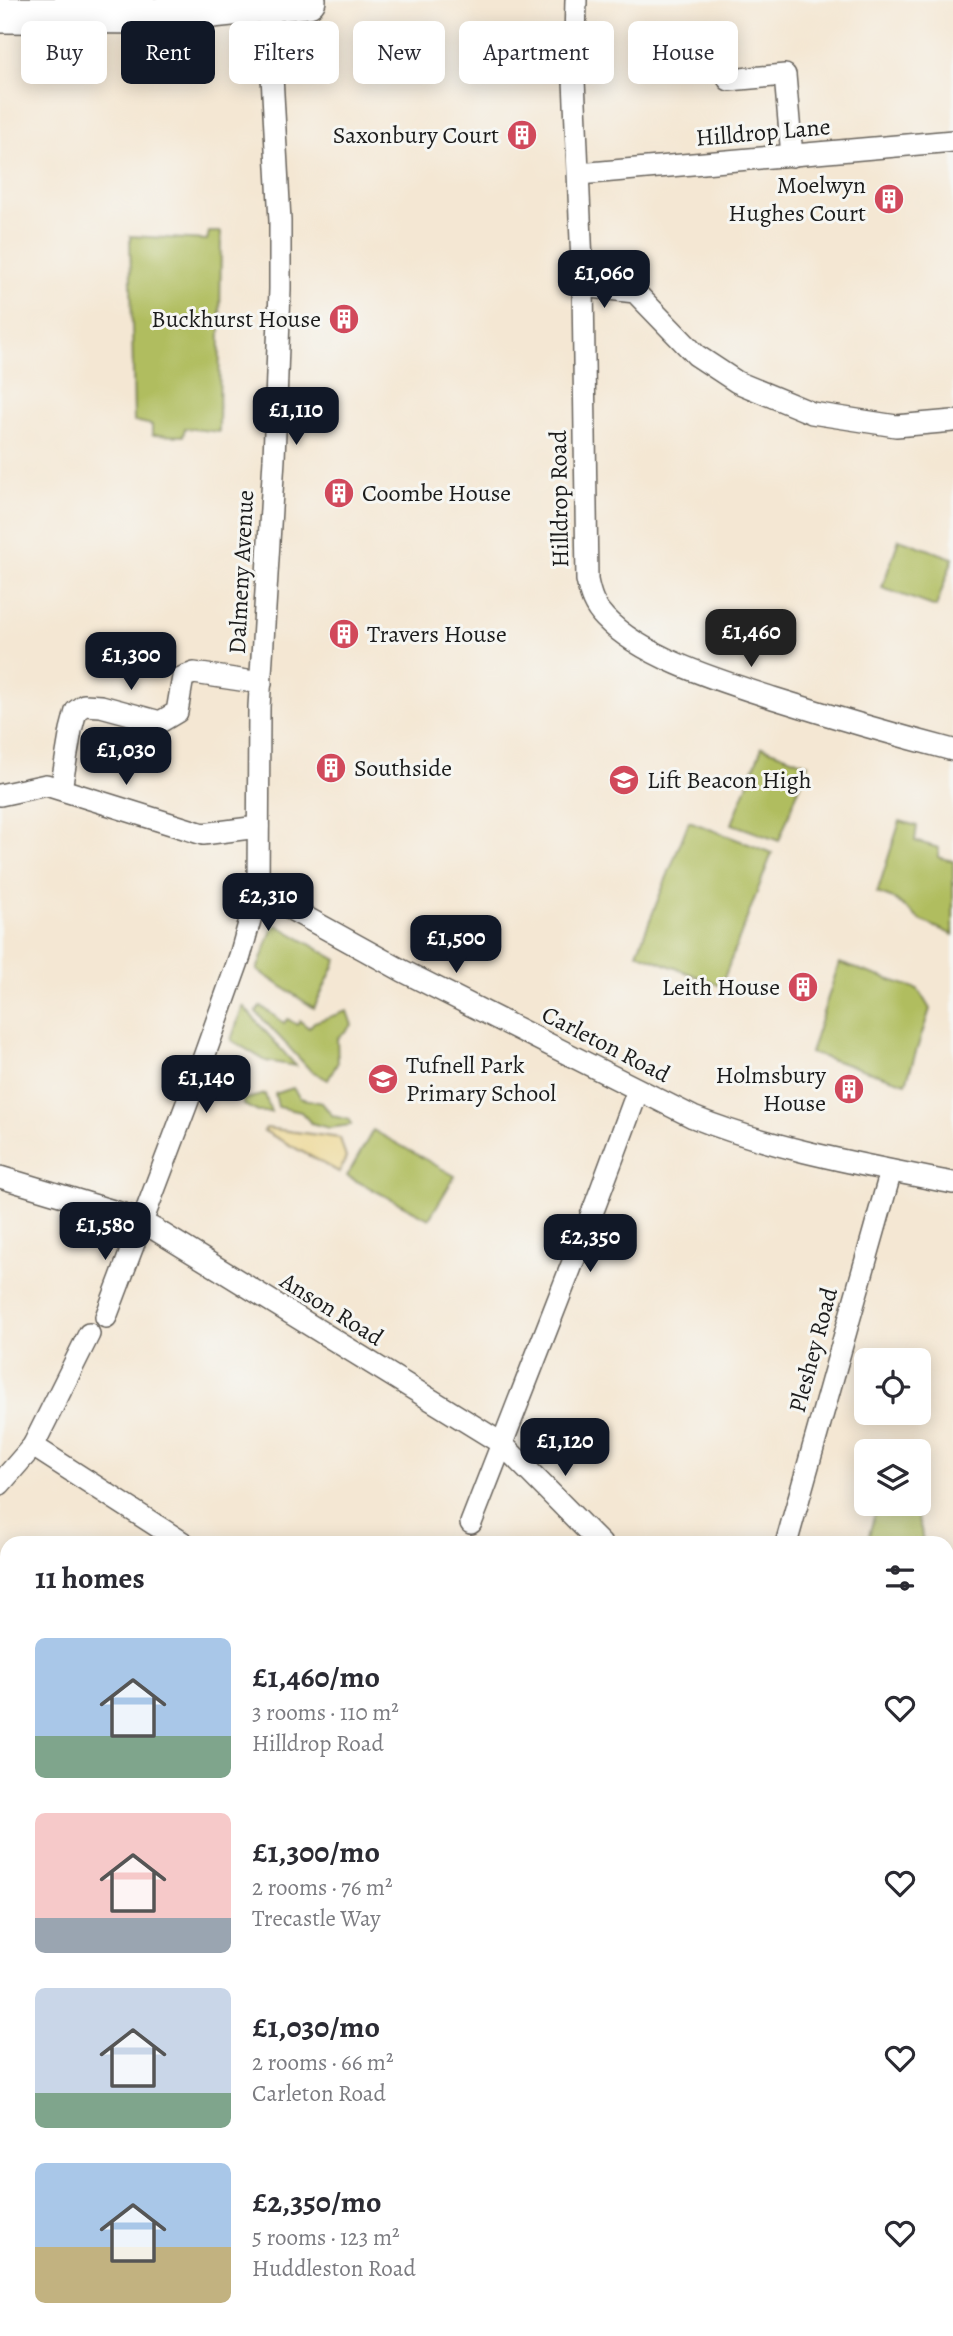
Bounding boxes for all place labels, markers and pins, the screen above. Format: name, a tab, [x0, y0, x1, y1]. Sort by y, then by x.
building icon: Saxonbury Court	[505, 118, 539, 152]
place label: Saxonbury Court	[333, 119, 499, 151]
place label: Moelwyn Hughes Court	[728, 169, 866, 229]
building icon: Moelwyn Hughes Court	[872, 182, 906, 216]
pin: £1,060	[547, 250, 661, 310]
building icon: Buckhurst House	[327, 302, 361, 336]
place label: Buckhurst House	[151, 303, 321, 335]
pin: £1,110	[239, 388, 353, 447]
building icon: Coombe House	[322, 476, 356, 510]
place label: Coombe House	[362, 477, 511, 509]
pin: £1,460	[694, 610, 808, 669]
building icon: Travers House	[327, 617, 361, 651]
place label: Travers House	[367, 618, 507, 650]
pin: £1,300	[74, 632, 188, 692]
pin: £1,030	[69, 728, 183, 787]
building icon: Southside	[314, 751, 348, 785]
place label: Southside	[354, 752, 452, 784]
school or university icon: Lift Beacon High	[607, 763, 641, 797]
place label: Lift Beacon High	[647, 764, 812, 796]
pin: £2,310	[211, 874, 325, 933]
pin: £1,500	[399, 916, 513, 975]
building icon: Leith House	[786, 970, 820, 1004]
place label: Leith House	[662, 971, 780, 1003]
place label: Tufnell Park Primary School	[406, 1049, 556, 1109]
pin: £1,140	[149, 1056, 263, 1115]
place label: Holmsbury House	[716, 1059, 826, 1119]
school or university icon: Tufnell Park Primary School	[366, 1062, 400, 1096]
building icon: Holmsbury House	[832, 1072, 866, 1106]
pin: £1,580	[48, 1202, 162, 1262]
pin: £2,350	[533, 1214, 647, 1274]
pin: £1,120	[508, 1418, 622, 1478]

